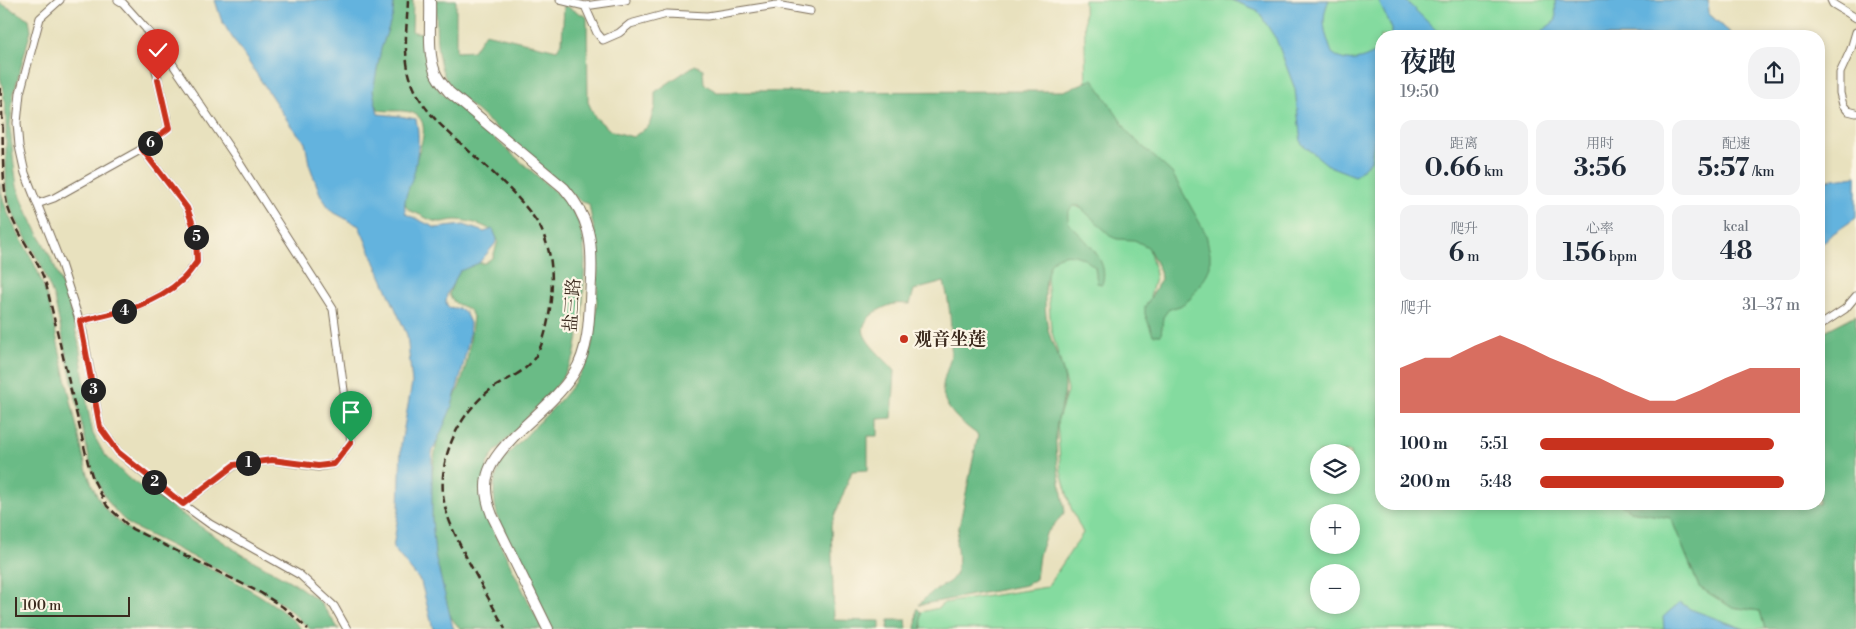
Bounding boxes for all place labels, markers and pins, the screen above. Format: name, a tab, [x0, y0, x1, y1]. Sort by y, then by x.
pin	[137, 29, 179, 80]
pin: 6	[138, 130, 162, 156]
pin: 5	[184, 224, 208, 250]
pin: 4	[112, 298, 136, 324]
place label: 观音坐莲	[914, 328, 986, 351]
marker: 观音坐莲	[898, 333, 910, 345]
pin: 3	[80, 378, 106, 402]
pin	[330, 391, 372, 442]
pin: 1	[236, 450, 260, 476]
pin: 2	[142, 470, 166, 494]

